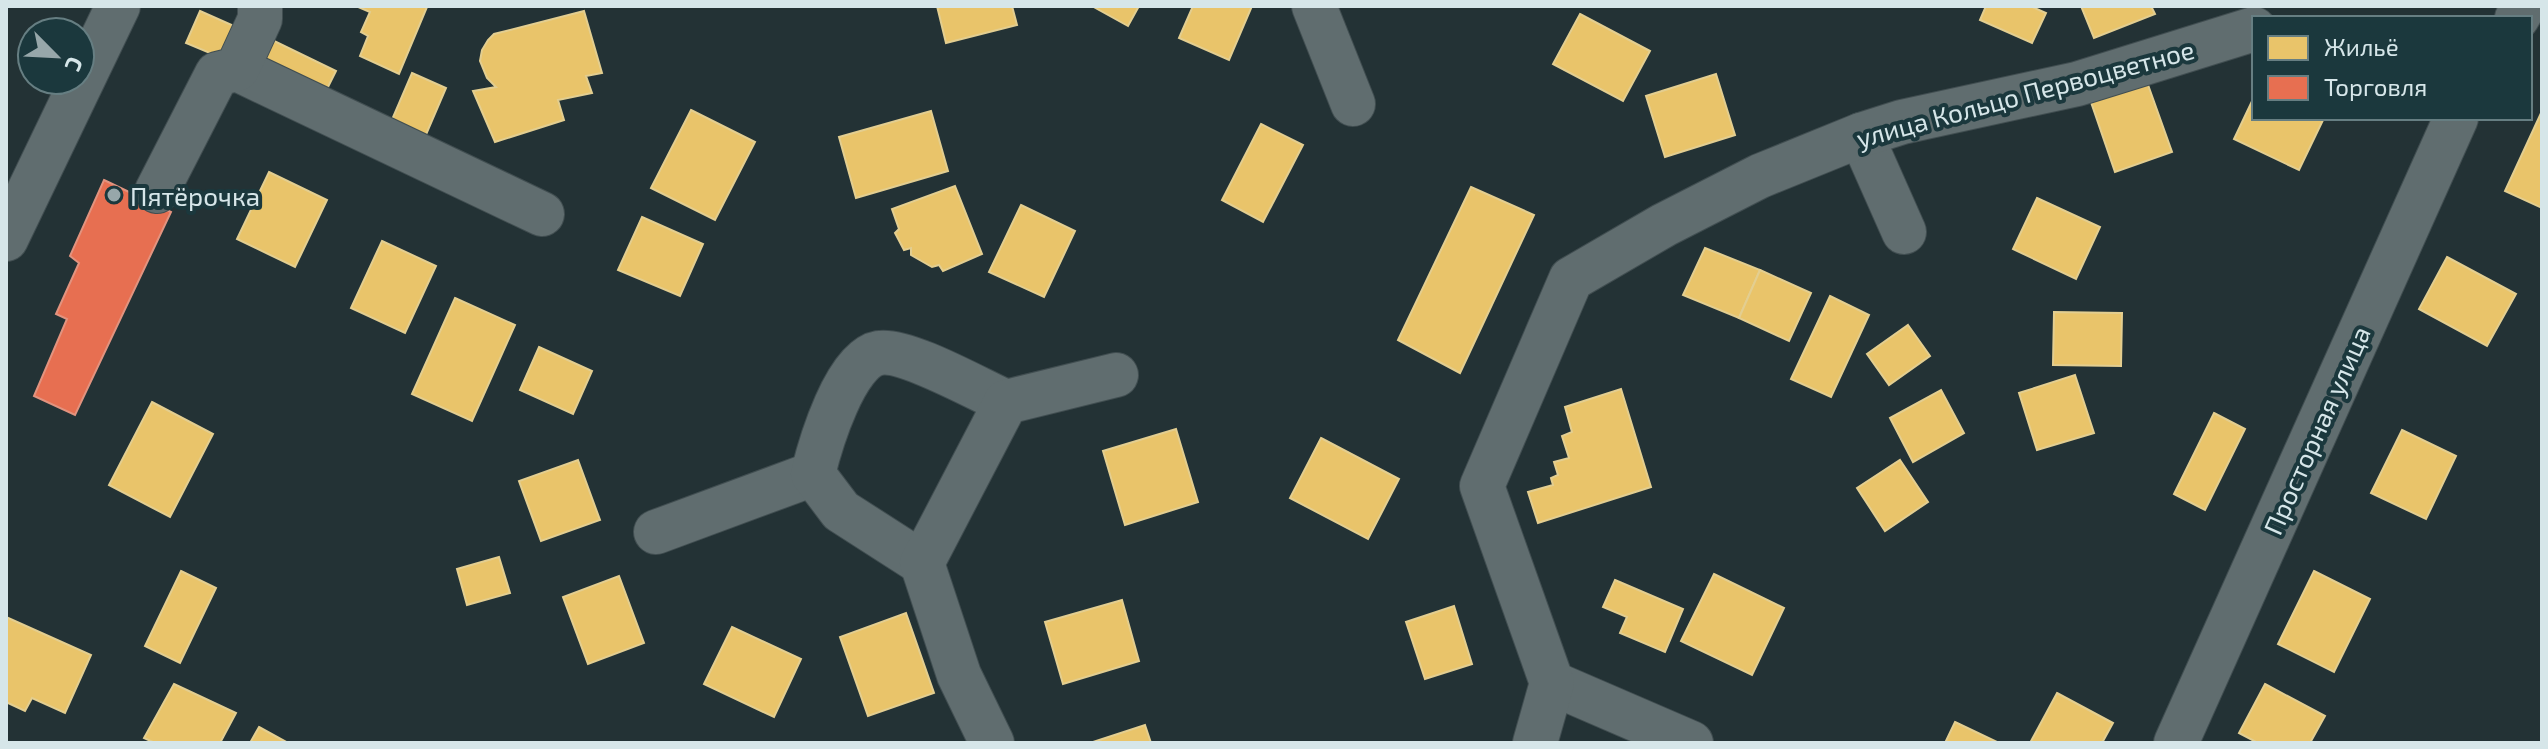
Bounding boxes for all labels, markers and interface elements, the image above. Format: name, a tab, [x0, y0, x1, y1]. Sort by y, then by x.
north arrow	[16, 16, 96, 96]
legend	[2252, 16, 2532, 120]
text: Жильё	[2324, 32, 2399, 61]
street label: улица Кольцо Первоцветное	[1853, 33, 2198, 154]
text: С	[61, 53, 90, 76]
text: Торговля	[2324, 72, 2427, 101]
place label: Пятёрочка	[130, 180, 260, 211]
marker: Пятёрочка	[105, 186, 123, 204]
street label: Просторная улица	[2256, 321, 2377, 539]

